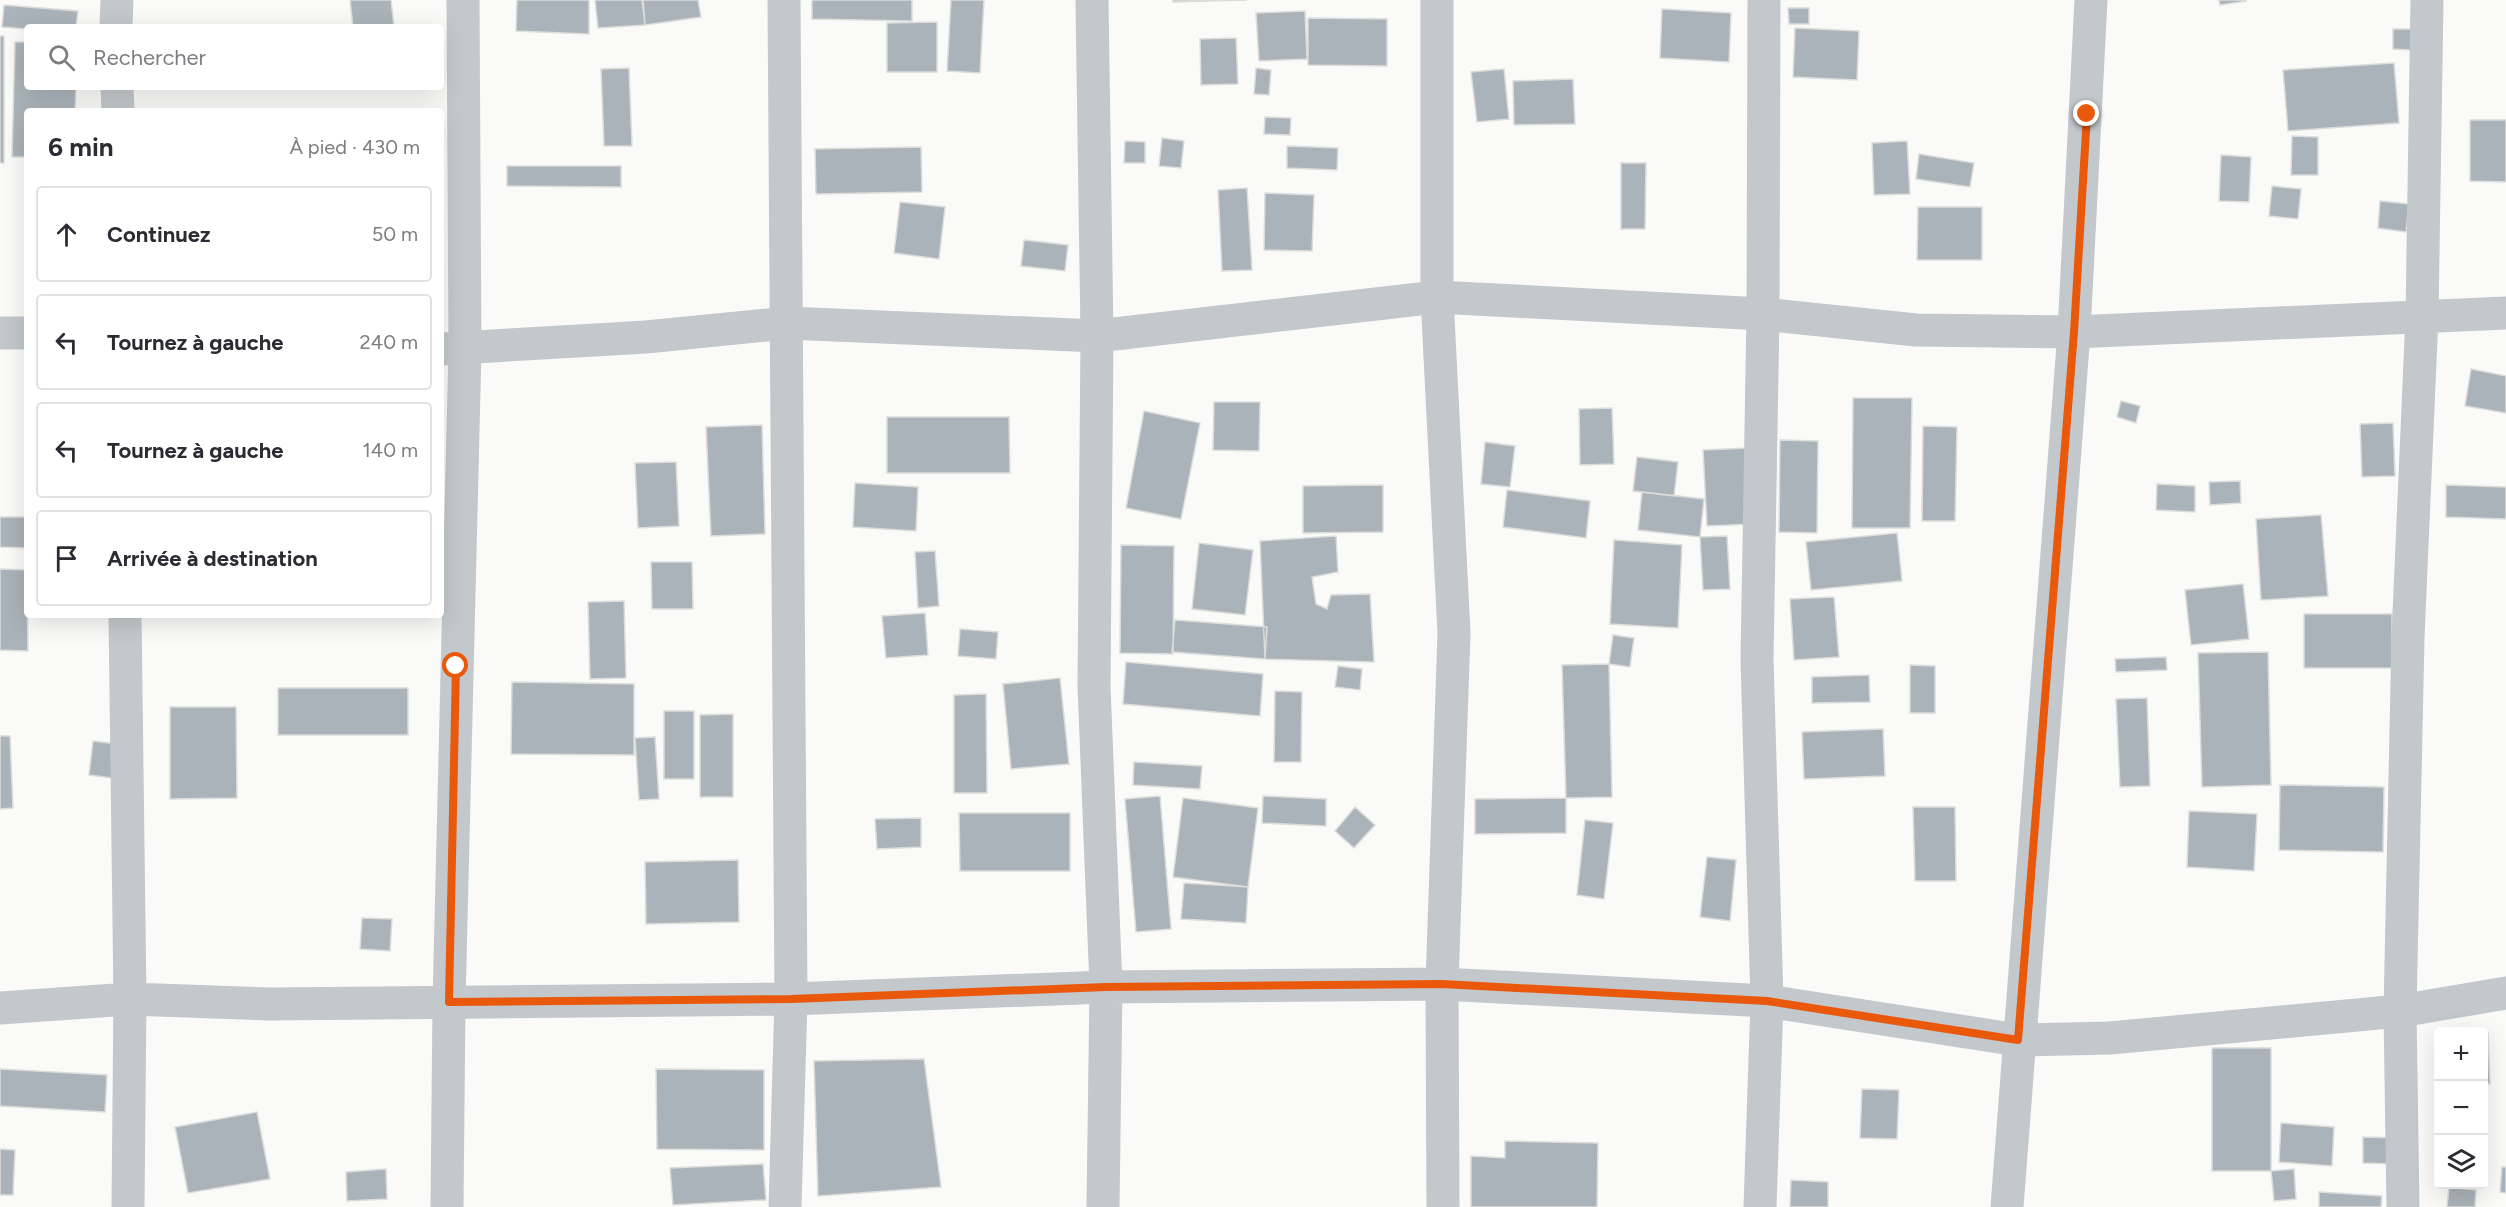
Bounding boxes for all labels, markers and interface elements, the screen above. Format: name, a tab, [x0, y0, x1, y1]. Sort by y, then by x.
search box	[24, 24, 444, 90]
icon: search	[45, 41, 78, 74]
text: Rechercher	[93, 44, 206, 71]
route end	[2073, 100, 2099, 126]
text: 6 min	[48, 131, 114, 163]
text: À pied · 430 m	[289, 135, 420, 159]
icon: ahead	[50, 218, 83, 251]
text: Continuez	[107, 221, 211, 248]
text: 50 m	[372, 222, 418, 246]
icon: left	[50, 326, 83, 359]
text: Tournez à gauche	[107, 329, 283, 356]
text: 240 m	[360, 330, 418, 354]
icon: left	[50, 434, 83, 467]
text: Tournez à gauche	[107, 437, 283, 464]
text: 140 m	[363, 438, 418, 462]
icon: arrive	[50, 542, 83, 575]
text: Arrivée à destination	[107, 545, 318, 572]
route start	[442, 652, 468, 678]
map controls	[2434, 1027, 2488, 1189]
button: +	[2434, 1027, 2488, 1081]
button: −	[2434, 1081, 2488, 1135]
button: layers	[2434, 1135, 2488, 1189]

